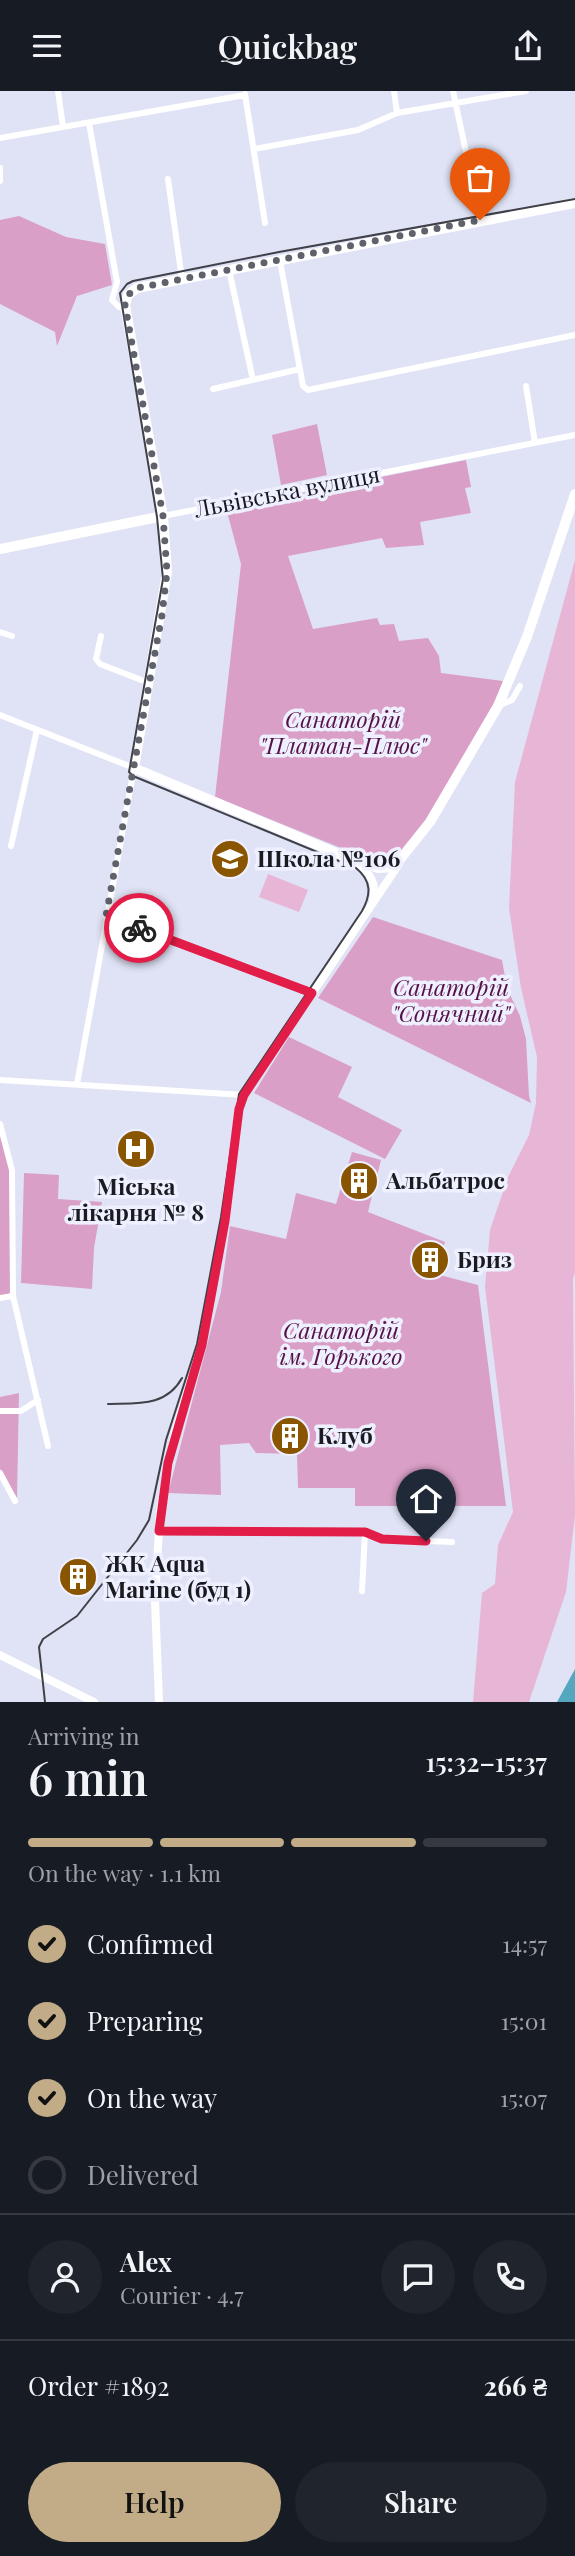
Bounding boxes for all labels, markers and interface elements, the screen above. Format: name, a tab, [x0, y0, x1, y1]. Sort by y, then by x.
text: Quickbag	[218, 24, 357, 67]
icon: menu	[28, 27, 66, 65]
icon: share	[509, 27, 547, 65]
pin	[450, 148, 510, 220]
icon: bag	[461, 159, 499, 197]
street label: Львівська вулиця	[190, 457, 382, 524]
park label: Санаторій "Платан-Плюс"	[259, 703, 428, 760]
school or university icon: Школа №106	[209, 838, 251, 880]
place label: Школа №106	[257, 842, 401, 873]
courier	[104, 893, 174, 963]
icon: bike	[120, 909, 158, 947]
park label: Санаторій "Сонячний"	[392, 971, 511, 1028]
hospital icon: Міська лікарня № 8	[115, 1128, 157, 1170]
building icon: Альбатрос	[338, 1160, 380, 1202]
place label: Альбатрос	[385, 1164, 505, 1195]
place label: Міська лікарня № 8	[68, 1170, 204, 1227]
building icon: Бриз	[409, 1239, 451, 1281]
place label: Бриз	[457, 1243, 512, 1274]
park label: Cанаторій ім. Горького	[280, 1314, 402, 1371]
building icon: Клуб	[269, 1415, 311, 1457]
place label: Клуб	[317, 1419, 373, 1450]
pin	[396, 1469, 456, 1541]
icon: home	[407, 1480, 445, 1518]
place label: ЖК Aqua Marine (буд 1)	[104, 1547, 251, 1604]
building icon: ЖК Aqua Marine (буд 1)	[57, 1556, 99, 1598]
text: Arriving in	[28, 1720, 140, 1751]
text: 15:32–15:37	[425, 1744, 547, 1779]
text: 6 min	[28, 1746, 148, 1808]
text: On the way · 1.1 km	[28, 1857, 221, 1888]
icon: check	[28, 1925, 66, 1963]
text: Confirmed	[87, 1926, 214, 1961]
text: 14:57	[502, 1928, 547, 1959]
icon: check	[28, 2002, 66, 2040]
text: Preparing	[87, 2003, 203, 2038]
text: 15:01	[501, 2005, 547, 2036]
icon: check	[28, 2079, 66, 2117]
text: On the way	[87, 2080, 217, 2115]
text: 15:07	[500, 2082, 547, 2113]
text: Delivered	[87, 2157, 199, 2192]
button: person	[28, 2240, 102, 2314]
button: chat	[381, 2240, 455, 2314]
button: phone	[473, 2240, 547, 2314]
text: Alex	[120, 2244, 172, 2279]
text: Courier · 4.7	[120, 2279, 244, 2310]
text: Order #1892	[28, 2368, 169, 2403]
text: 266 ₴	[484, 2368, 547, 2403]
button: Help	[28, 2462, 281, 2542]
button: Share	[295, 2462, 547, 2542]

